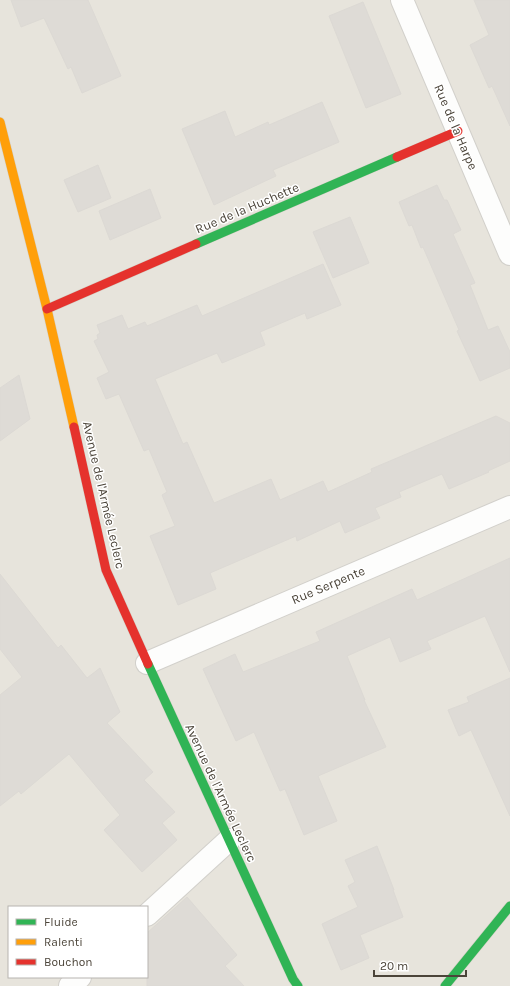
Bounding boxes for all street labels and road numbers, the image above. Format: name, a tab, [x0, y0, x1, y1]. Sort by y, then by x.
street label: Rue de la Harpe	[431, 82, 481, 172]
street label: Rue de la Huchette	[193, 179, 301, 237]
street label: Avenue de l'Armée Leclerc	[80, 420, 128, 570]
street label: Rue Serpente	[289, 563, 367, 607]
street label: Avenue de l'Armée Leclerc	[182, 722, 260, 864]

